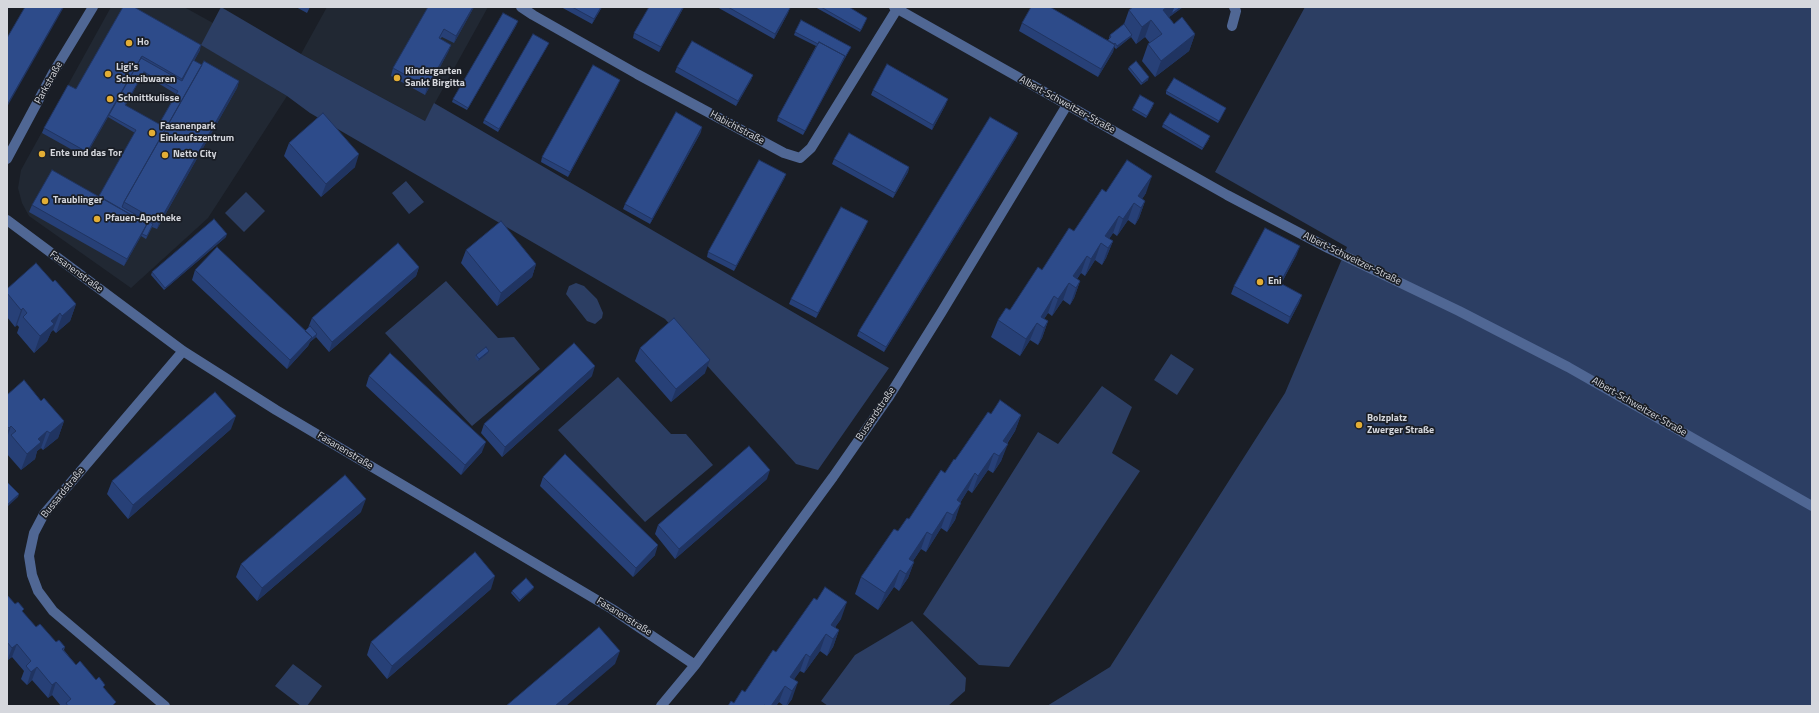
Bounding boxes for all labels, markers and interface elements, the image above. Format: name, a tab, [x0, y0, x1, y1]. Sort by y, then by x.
place label: Ho	[137, 37, 149, 49]
marker: Ho	[124, 38, 134, 48]
street label: Parkstraße	[32, 60, 66, 106]
place label: Ligi's Schreibwaren	[116, 62, 175, 86]
place label: Kindergarten Sankt Birgitta	[405, 66, 465, 90]
marker: Ligi's Schreibwaren	[103, 69, 113, 79]
marker: Kindergarten Sankt Birgitta	[392, 73, 402, 83]
street label: Albert-Schweitzer-Straße	[1017, 74, 1117, 136]
place label: Schnittkulisse	[118, 93, 179, 105]
marker: Schnittkulisse	[105, 94, 115, 104]
street label: Habichtstraße	[708, 109, 766, 147]
place label: Fasanenpark Einkaufszentrum	[160, 121, 234, 144]
marker: Fasanenpark Einkaufszentrum	[147, 128, 157, 138]
place label: Ente und das Tor	[50, 148, 122, 160]
marker: Ente und das Tor	[37, 149, 47, 159]
place label: Netto City	[173, 149, 216, 161]
marker: Netto City	[160, 150, 170, 160]
place label: Traublinger	[53, 195, 103, 207]
marker: Traublinger	[40, 196, 50, 206]
place label: Pfauen-Apotheke	[105, 213, 181, 225]
marker: Pfauen-Apotheke	[92, 214, 102, 224]
street label: Albert-Schweitzer-Straße	[1301, 230, 1403, 288]
street label: Fasanenstraße	[47, 249, 105, 295]
place label: Eni	[1268, 276, 1282, 288]
marker: Eni	[1255, 277, 1265, 287]
street label: Albert-Schweitzer-Straße	[1589, 375, 1689, 439]
street label: Bussardstraße	[854, 385, 898, 443]
place label: Bolzplatz Zwerger Straße	[1367, 413, 1434, 436]
marker: Bolzplatz Zwerger Straße	[1354, 420, 1364, 430]
street label: Fasanenstraße	[315, 430, 375, 472]
street label: Bussardstraße	[39, 465, 87, 521]
street label: Fasanenstraße	[594, 595, 654, 639]

